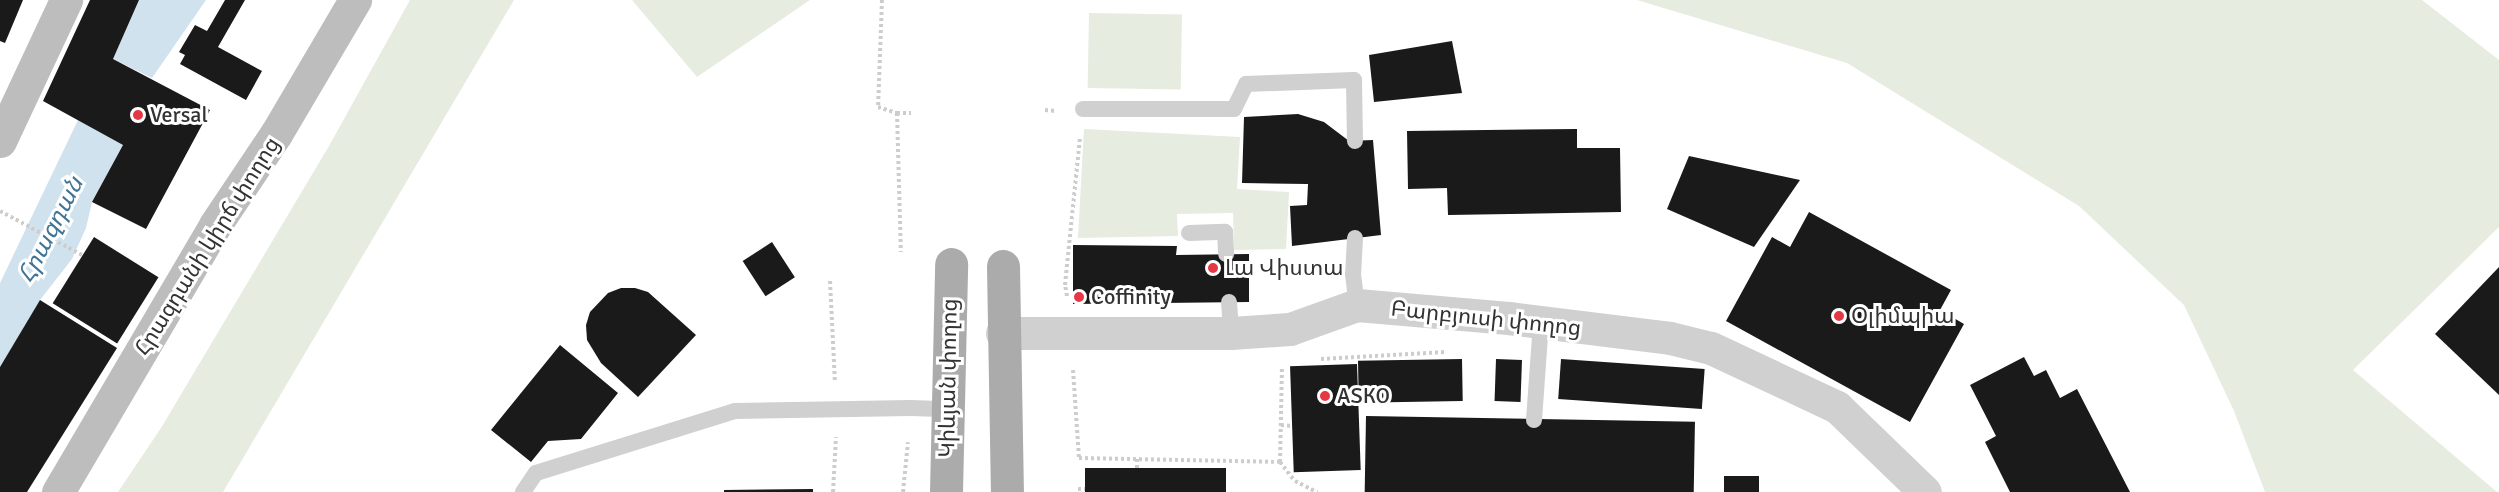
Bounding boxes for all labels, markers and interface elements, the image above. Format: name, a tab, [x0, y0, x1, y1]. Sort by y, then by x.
place label: Versal	[150, 102, 208, 128]
marker: Versal	[131, 108, 145, 122]
street label: Հրազդանի կիրճ փողոց	[129, 132, 285, 360]
water label: Հրազդան	[12, 172, 90, 288]
place label: Լա Վիստա	[1225, 255, 1343, 281]
marker: Լա Վիստա	[1206, 261, 1220, 275]
place label: Coffinity	[1091, 284, 1171, 310]
marker: Coffinity	[1072, 290, 1086, 304]
street label: Բարբյուսի փողոց	[1390, 295, 1582, 341]
street label: Կիևյան փողոց	[933, 298, 963, 458]
place label: Օլիմպիա	[1851, 303, 1954, 329]
marker: Օլիմպիա	[1832, 309, 1846, 323]
place label: ASKO	[1337, 383, 1390, 409]
marker: ASKO	[1318, 389, 1332, 403]

